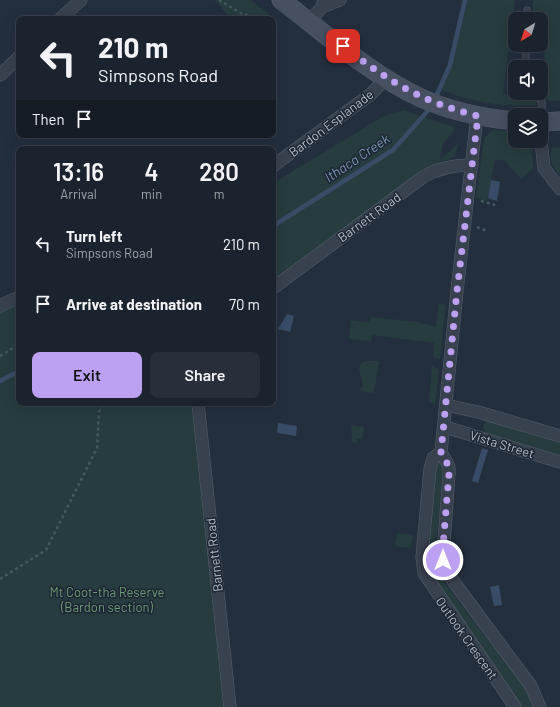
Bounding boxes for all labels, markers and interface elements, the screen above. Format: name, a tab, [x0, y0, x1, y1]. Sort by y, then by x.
north arrow	[508, 12, 548, 52]
map controls	[508, 12, 548, 148]
pin	[326, 29, 360, 63]
text: 210 m	[98, 30, 168, 64]
icon: left	[32, 32, 84, 84]
icon: arrive	[332, 35, 354, 57]
button: sound	[508, 60, 548, 100]
text: Simpsons Road	[98, 64, 218, 86]
street label: Bardon Esplanade	[286, 86, 377, 160]
icon: arrive	[73, 108, 95, 130]
button: layers	[508, 108, 548, 148]
text: Then	[32, 110, 65, 128]
water label: Ithaca Creek	[321, 130, 393, 186]
text: 13:16	[53, 157, 104, 186]
text: 4	[145, 157, 159, 186]
text: 280	[199, 157, 239, 186]
text: Arrival	[60, 186, 97, 202]
text: min	[141, 186, 162, 202]
text: m	[214, 186, 224, 202]
street label: Barnett Road	[334, 189, 404, 245]
text: Turn left	[66, 227, 122, 245]
icon: left	[32, 233, 54, 255]
text: 210 m	[223, 235, 260, 253]
text: Simpsons Road	[66, 245, 153, 261]
icon: arrive	[32, 293, 54, 315]
text: Arrive at destination	[66, 295, 202, 313]
text: 70 m	[229, 295, 260, 313]
button: Exit	[32, 352, 142, 398]
button: Share	[150, 352, 260, 398]
street label: Vista Street	[468, 427, 536, 461]
street label: Barnett Road	[202, 517, 226, 593]
position arrow	[422, 539, 464, 581]
park label: Mt Coot-tha Reserve (Bardon section)	[49, 584, 165, 615]
street label: Outlook Crescent	[433, 594, 501, 682]

